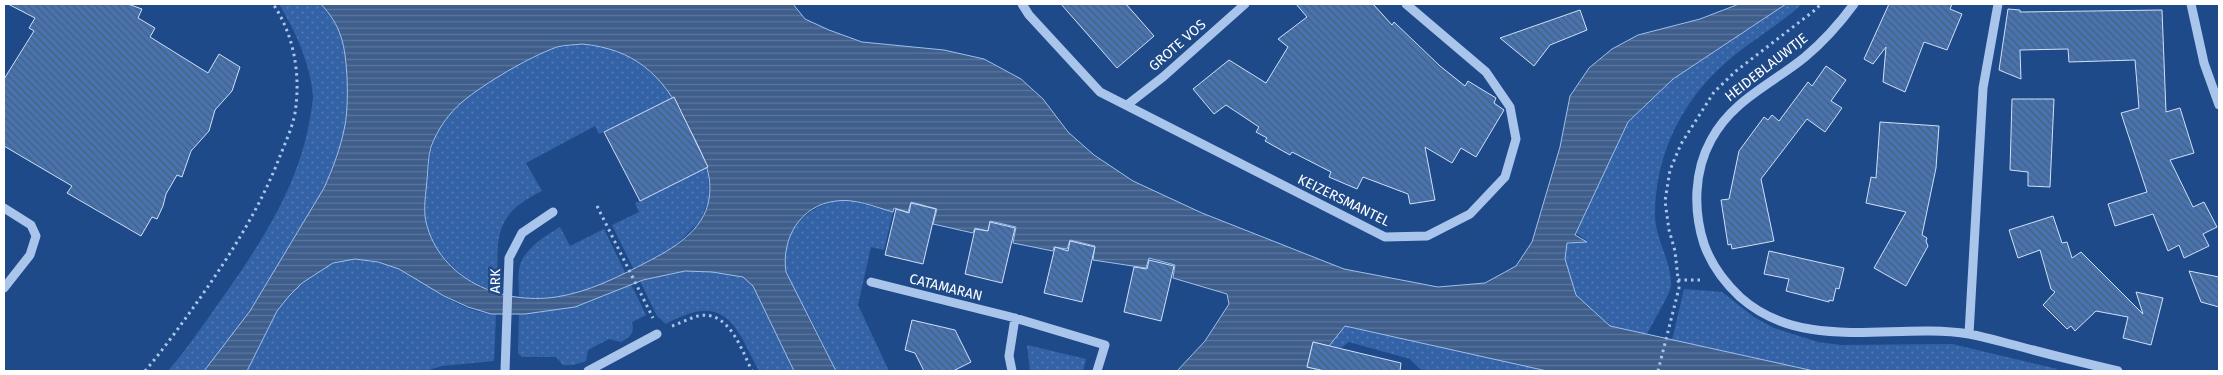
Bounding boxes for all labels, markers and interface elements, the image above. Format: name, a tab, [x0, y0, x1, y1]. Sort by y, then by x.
street label: GROTE VOS	[1145, 16, 1210, 75]
street label: HEIDEBLAUWTJE	[1721, 30, 1811, 105]
street label: KEIZERSMANTEL	[1295, 171, 1393, 230]
street label: ARK	[487, 268, 504, 294]
street label: CATAMARAN	[908, 270, 984, 305]

